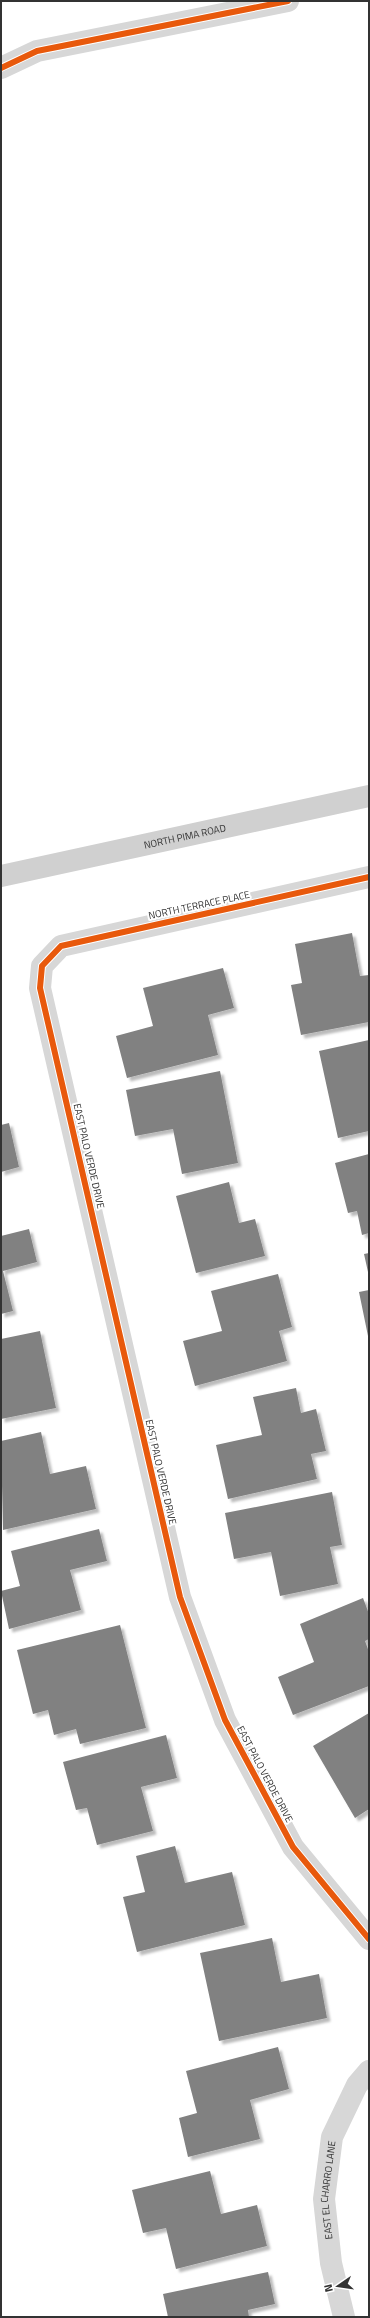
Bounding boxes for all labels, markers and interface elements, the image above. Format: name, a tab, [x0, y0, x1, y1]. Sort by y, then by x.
street label: NORTH PIMA ROAD	[142, 820, 227, 852]
street label: NORTH TERRACE PLACE	[147, 887, 251, 923]
street label: EAST PALO VERDE DRIVE	[70, 1102, 108, 1210]
street label: EAST PALO VERDE DRIVE	[142, 1418, 180, 1526]
street label: EAST PALO VERDE DRIVE	[233, 1723, 297, 1825]
street label: EAST EL CHARRO LANE	[316, 2139, 339, 2240]
north arrow	[318, 2266, 358, 2306]
text: N	[320, 2283, 337, 2294]

